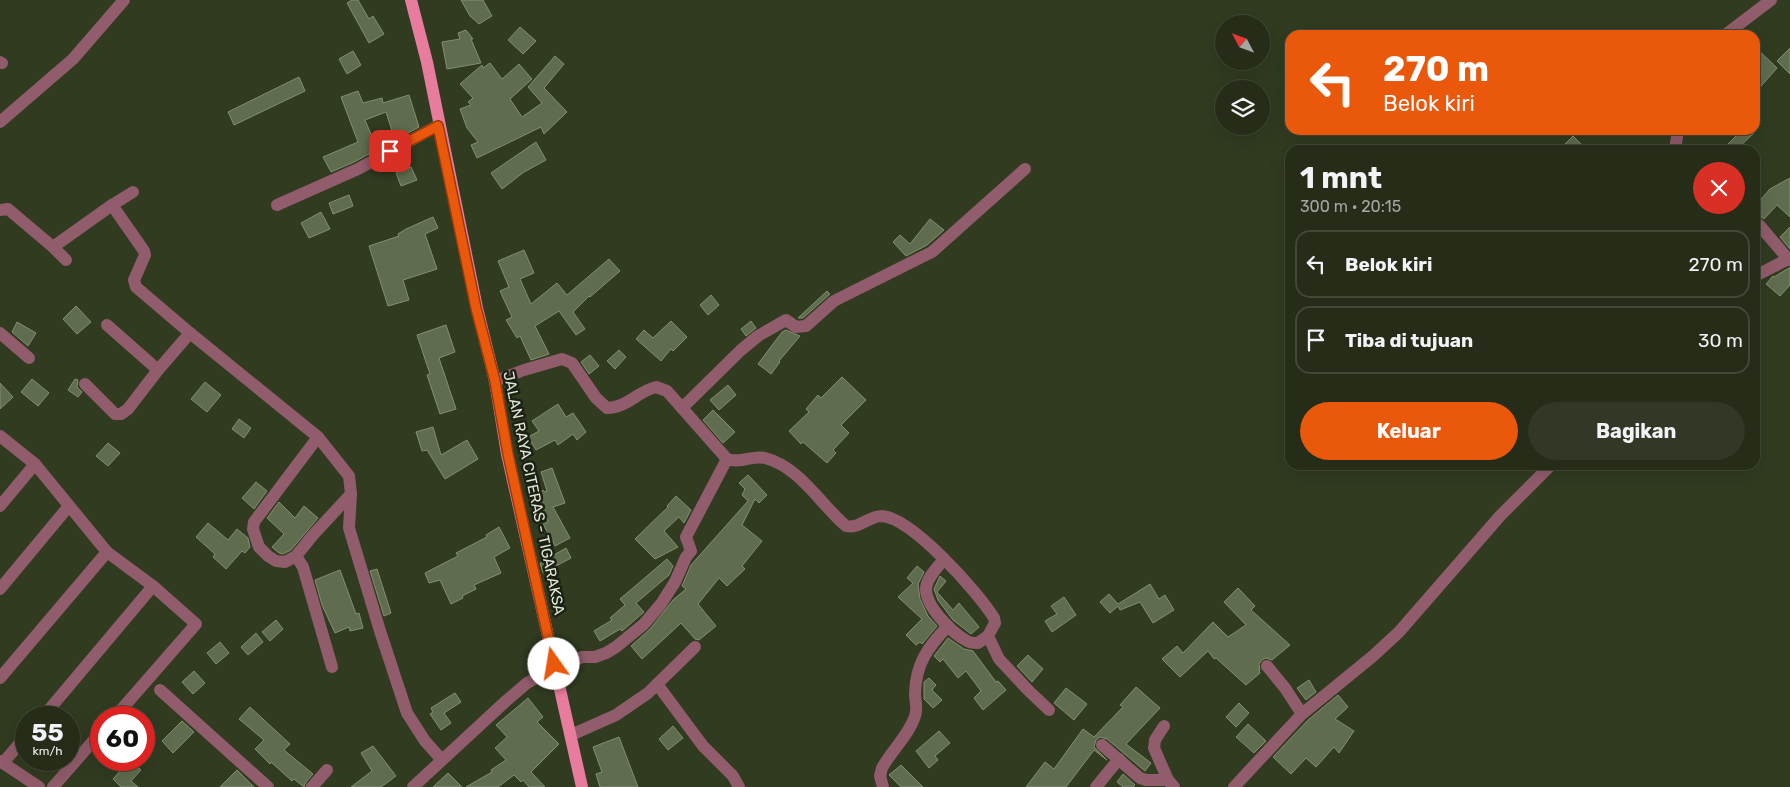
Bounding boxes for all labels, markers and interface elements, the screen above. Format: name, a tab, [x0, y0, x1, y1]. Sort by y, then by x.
north arrow	[1215, 15, 1270, 70]
map controls	[1215, 15, 1270, 135]
text: 270 m	[1383, 48, 1489, 90]
icon: left	[1300, 50, 1365, 115]
button: layers	[1215, 80, 1270, 135]
text: Belok kiri	[1383, 90, 1475, 117]
pin	[369, 130, 411, 172]
icon: arrive	[376, 137, 404, 165]
text: 1 mnt	[1300, 160, 1382, 196]
button: close	[1693, 162, 1745, 214]
text: 300 m · 20:15	[1300, 197, 1401, 216]
icon: left	[1302, 250, 1330, 278]
text: Belok kiri	[1345, 253, 1432, 276]
text: 270 m	[1688, 253, 1743, 276]
icon: arrive	[1302, 326, 1330, 354]
text: Tiba di tujuan	[1345, 329, 1473, 352]
text: 30 m	[1698, 329, 1743, 352]
street label: JALAN RAYA CITERAS - TIGARAKSA	[499, 370, 569, 616]
button: Keluar	[1300, 402, 1518, 460]
button: Bagikan	[1528, 402, 1745, 460]
position arrow	[527, 637, 579, 689]
speed limit sign: 60	[90, 706, 155, 771]
text: 55	[31, 718, 64, 747]
text: km/h	[33, 744, 62, 758]

